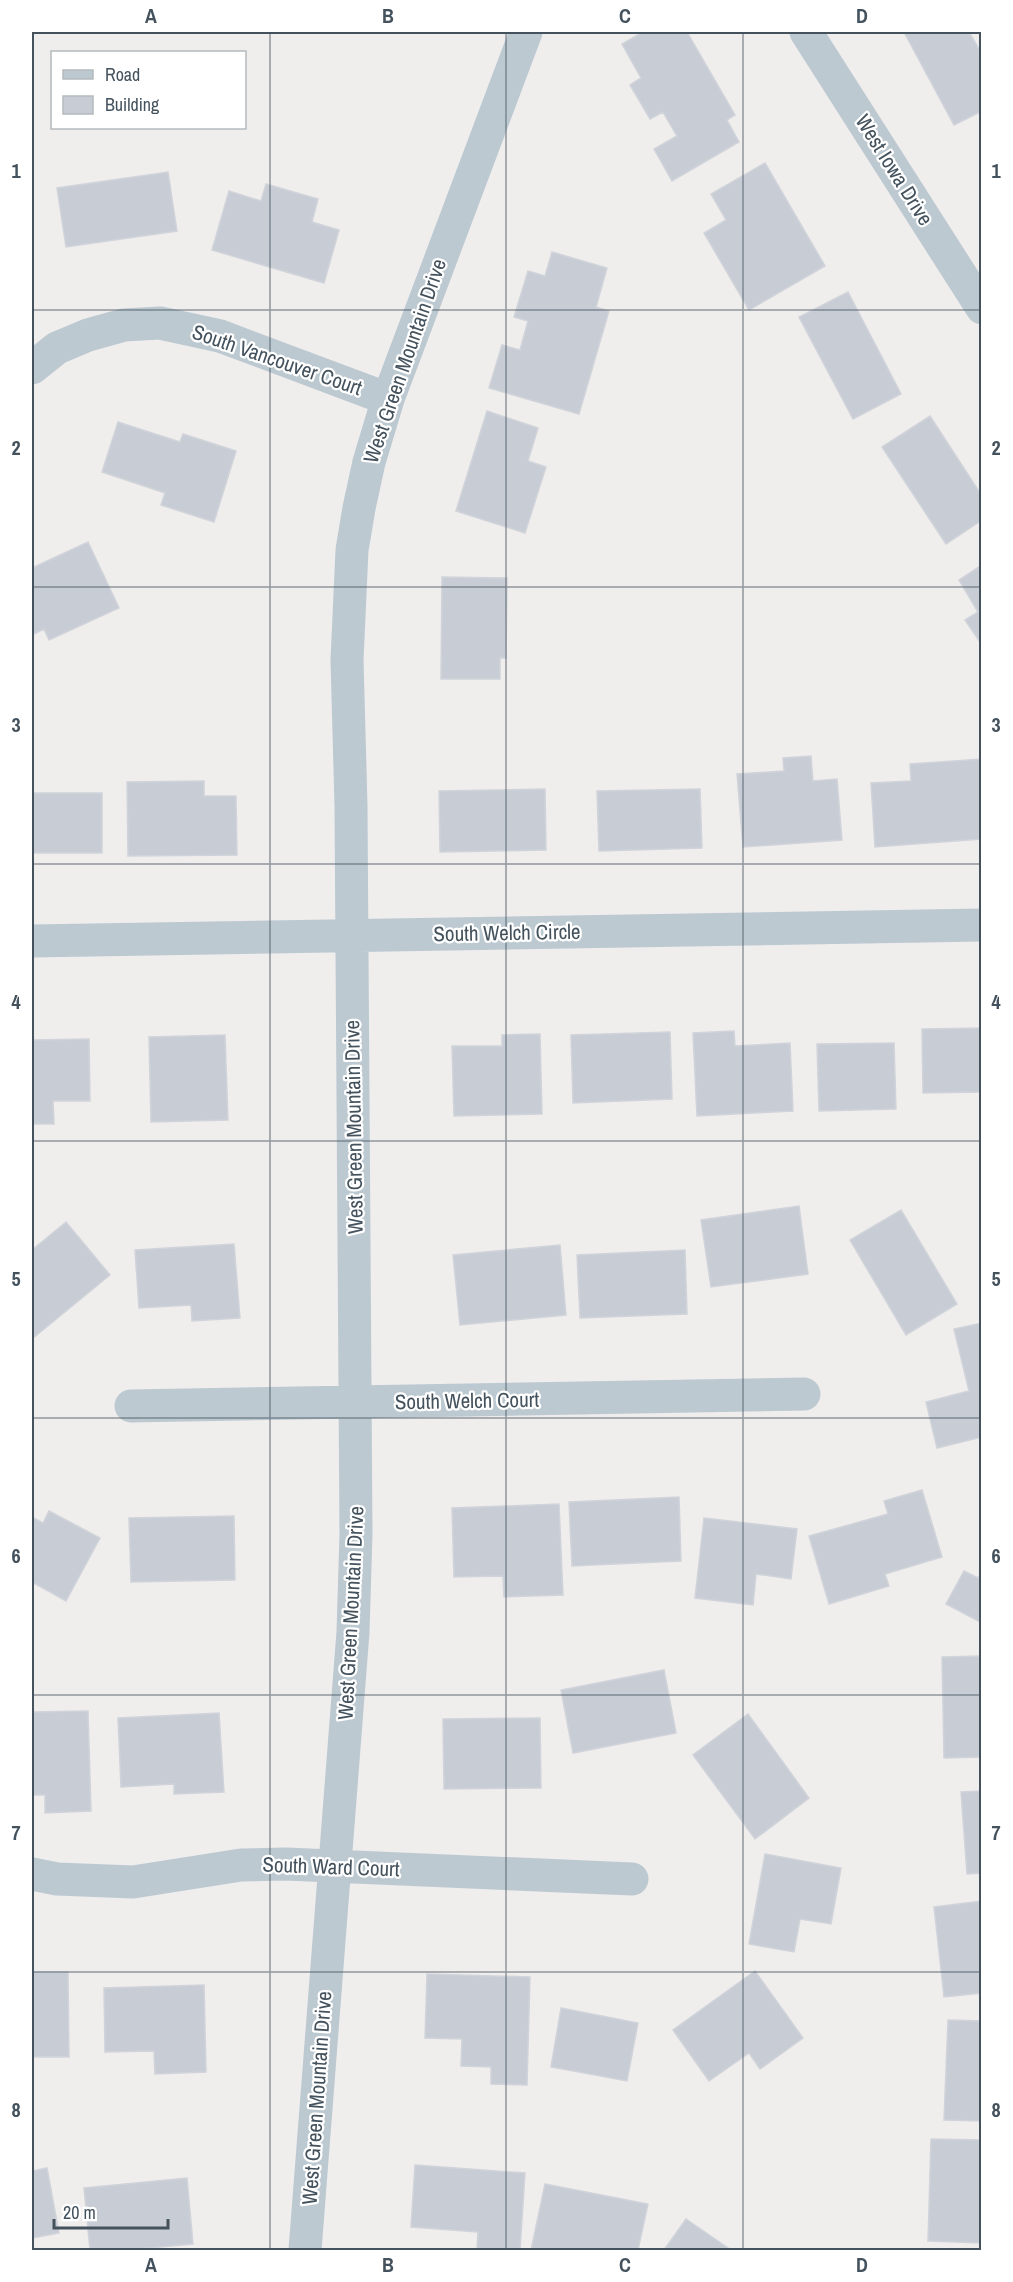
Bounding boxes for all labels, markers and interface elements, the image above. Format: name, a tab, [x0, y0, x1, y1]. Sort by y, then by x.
text: A	[145, 2, 157, 29]
text: B	[382, 2, 394, 29]
text: C	[619, 2, 631, 29]
text: D	[856, 2, 868, 29]
legend	[51, 51, 246, 129]
text: Road	[105, 62, 140, 87]
text: Building	[105, 92, 160, 117]
street label: West Iowa Drive	[849, 109, 940, 231]
text: 1	[11, 157, 21, 184]
text: 1	[991, 157, 1001, 184]
street label: West Green Mountain Drive	[356, 255, 453, 467]
street label: South Vancouver Court	[188, 317, 366, 402]
text: 2	[11, 434, 21, 461]
text: 2	[991, 434, 1001, 461]
text: 3	[11, 711, 21, 738]
text: 3	[991, 711, 1001, 738]
street label: South Welch Circle	[433, 917, 581, 948]
text: 4	[11, 988, 21, 1015]
text: 4	[991, 988, 1001, 1015]
street label: West Green Mountain Drive	[337, 1020, 370, 1234]
text: 5	[11, 1265, 21, 1292]
text: 5	[991, 1265, 1001, 1292]
street label: South Welch Court	[395, 1385, 540, 1416]
street label: West Green Mountain Drive	[330, 1505, 371, 1721]
text: 6	[11, 1542, 21, 1569]
text: 6	[991, 1542, 1001, 1569]
text: 7	[11, 1819, 21, 1846]
text: 7	[991, 1819, 1001, 1846]
street label: South Ward Court	[262, 1850, 400, 1883]
street label: West Green Mountain Drive	[295, 1990, 338, 2206]
text: 8	[11, 2096, 21, 2123]
text: 8	[991, 2096, 1001, 2123]
scale bar	[54, 2192, 168, 2230]
text: 20 m	[63, 2200, 96, 2225]
text: A	[145, 2251, 157, 2278]
text: B	[382, 2251, 394, 2278]
text: C	[619, 2251, 631, 2278]
text: D	[856, 2251, 868, 2278]

